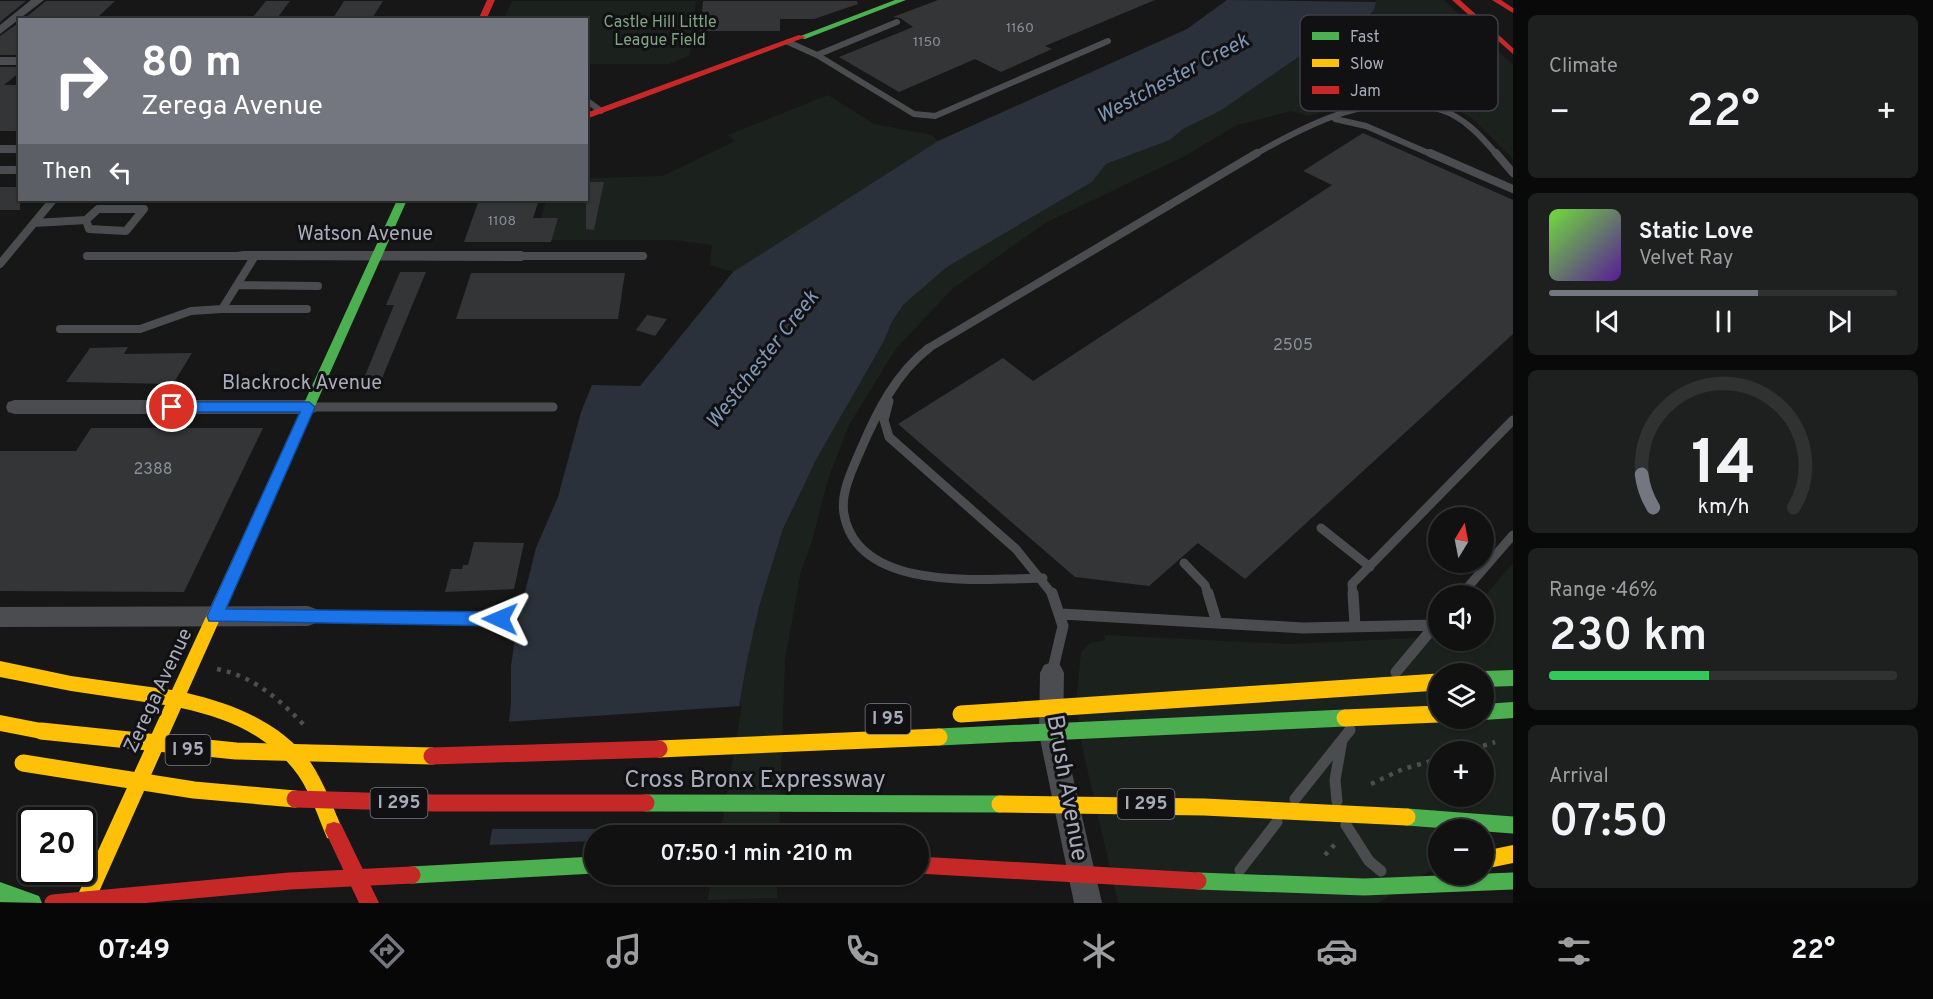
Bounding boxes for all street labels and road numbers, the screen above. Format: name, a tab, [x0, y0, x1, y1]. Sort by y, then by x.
street label: Watson Avenue	[297, 222, 433, 248]
street label: Blackrock Avenue	[222, 371, 382, 397]
street label: Zerega Avenue	[119, 624, 199, 758]
road number: I 95	[866, 704, 910, 734]
street label: Brush Avenue	[1038, 712, 1094, 864]
road number: I 95	[166, 735, 210, 765]
street label: Cross Bronx Expressway	[624, 766, 886, 796]
road number: I 295	[370, 788, 428, 818]
road number: I 295	[1118, 789, 1174, 819]

